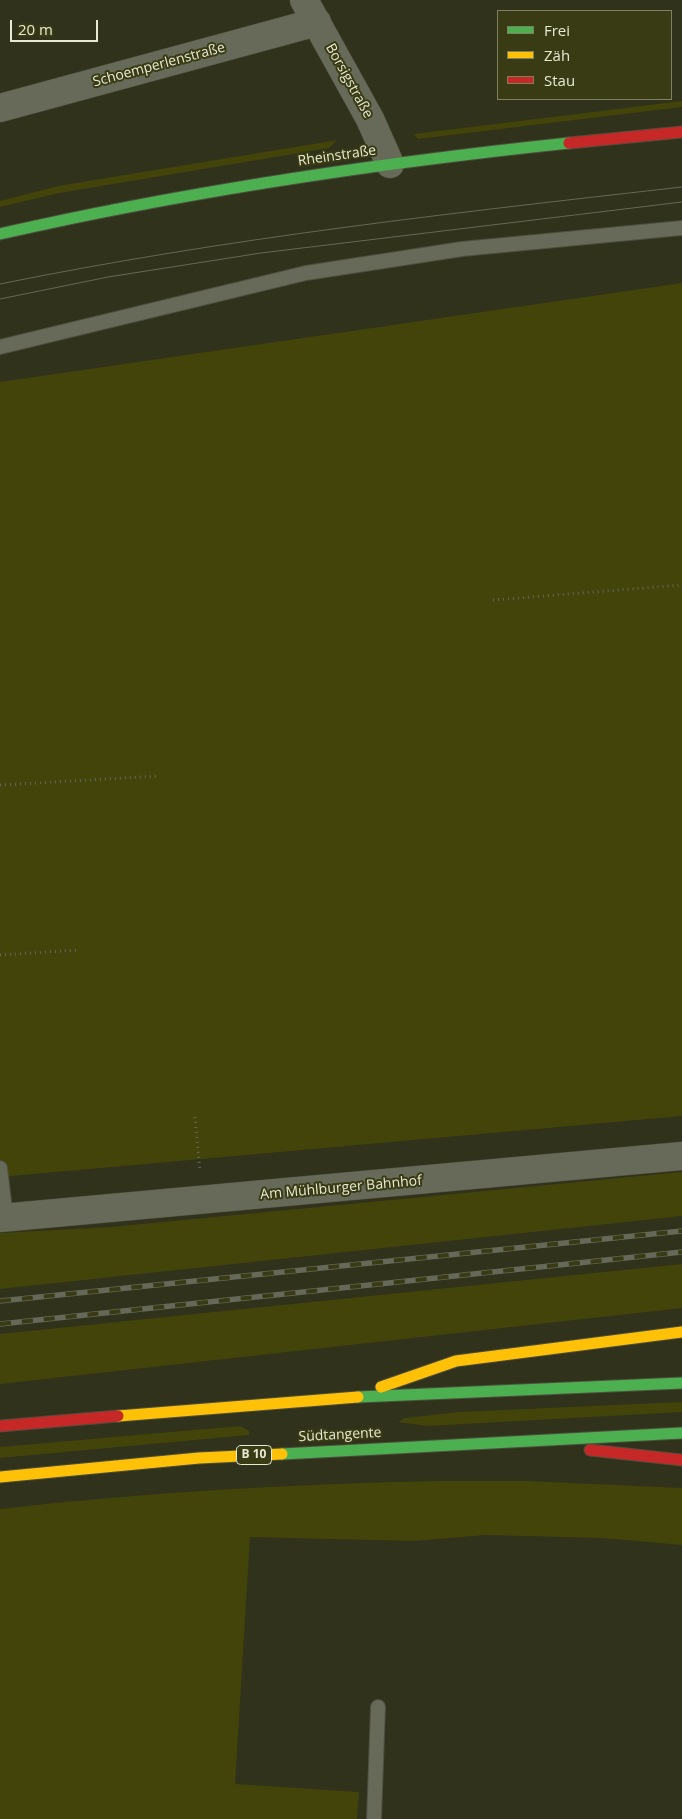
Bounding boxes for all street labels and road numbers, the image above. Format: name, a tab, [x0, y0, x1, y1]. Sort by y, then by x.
street label: Schoemperlenstraße	[91, 39, 227, 91]
street label: Borsigstraße	[322, 41, 376, 121]
street label: Rheinstraße	[297, 142, 377, 170]
street label: Am Mühlburger Bahnhof	[259, 1173, 423, 1203]
street label: Südtangente	[298, 1424, 382, 1446]
road number: B 10	[236, 1446, 272, 1464]

